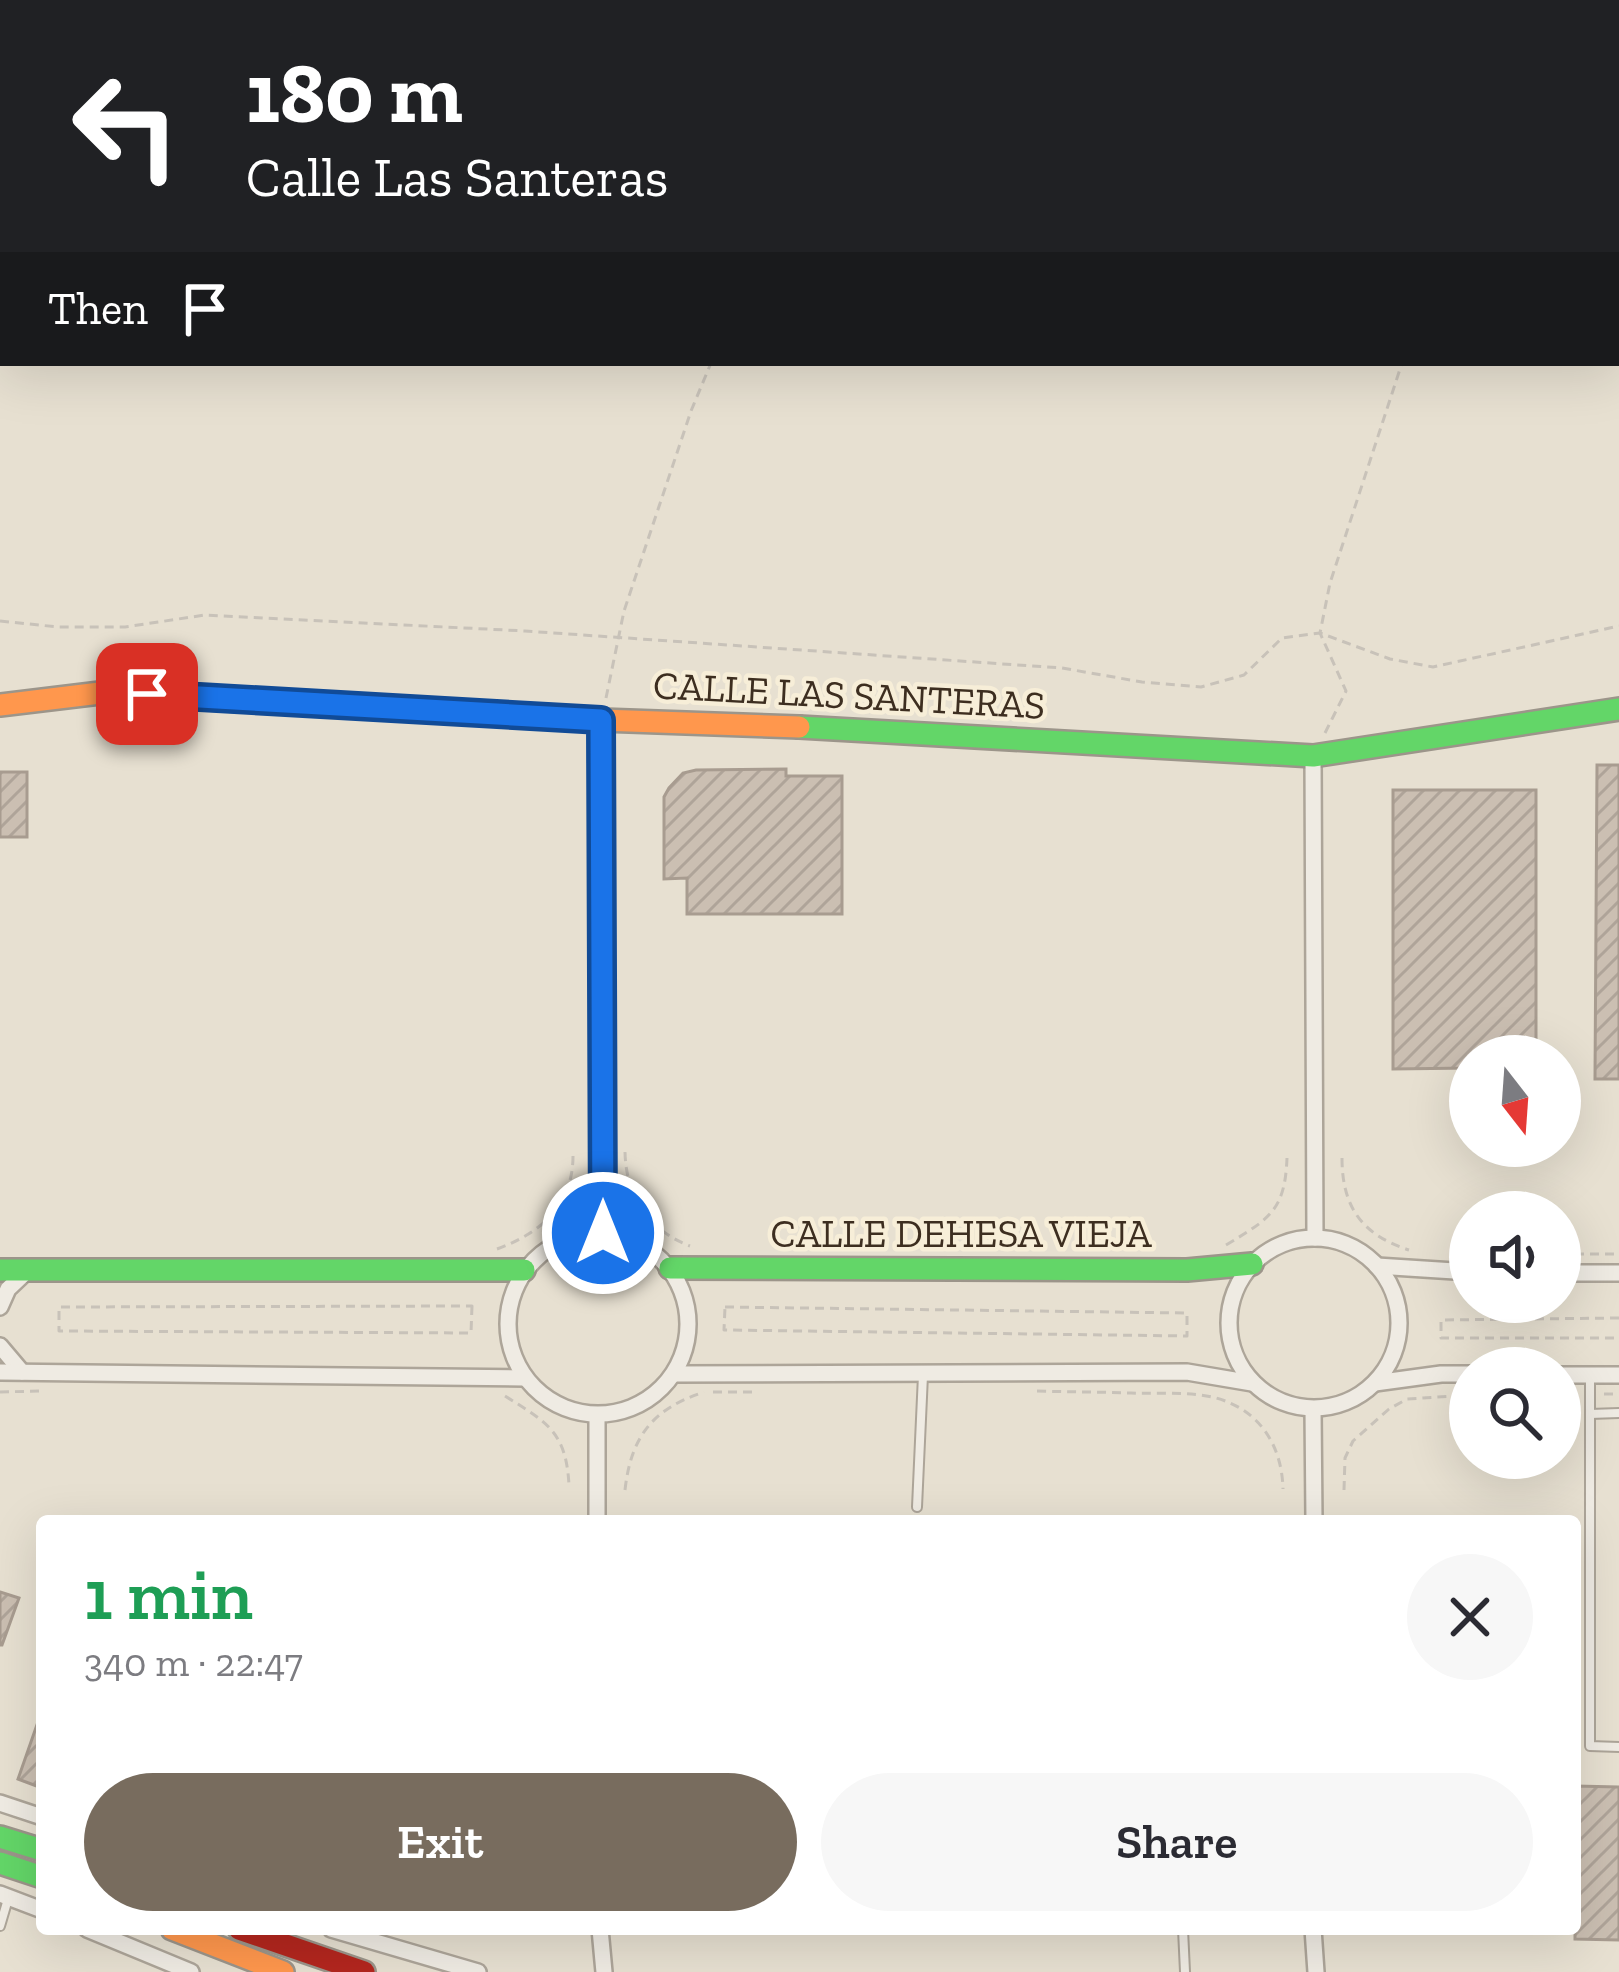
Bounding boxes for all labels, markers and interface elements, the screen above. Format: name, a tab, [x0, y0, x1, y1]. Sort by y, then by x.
text: 180 m	[246, 43, 463, 144]
icon: left	[48, 48, 204, 204]
text: Calle Las Santeras	[246, 145, 668, 210]
icon: arrive	[172, 276, 238, 342]
text: Then	[48, 282, 148, 336]
pin	[96, 643, 198, 745]
icon: arrive	[114, 661, 180, 727]
street label: CALLE LAS SANTERAS	[652, 661, 1046, 729]
north arrow	[1449, 1035, 1581, 1167]
map controls	[1449, 1035, 1581, 1479]
position arrow	[540, 1170, 666, 1296]
button: sound	[1449, 1191, 1581, 1323]
street label: CALLE DEHESA VIEJA	[770, 1210, 1152, 1257]
button: search	[1449, 1347, 1581, 1479]
text: 1 min	[84, 1551, 253, 1637]
button: close	[1407, 1554, 1533, 1680]
text: 340 m · 22:47	[84, 1639, 303, 1686]
button: Exit	[84, 1773, 797, 1911]
button: Share	[821, 1773, 1533, 1911]

